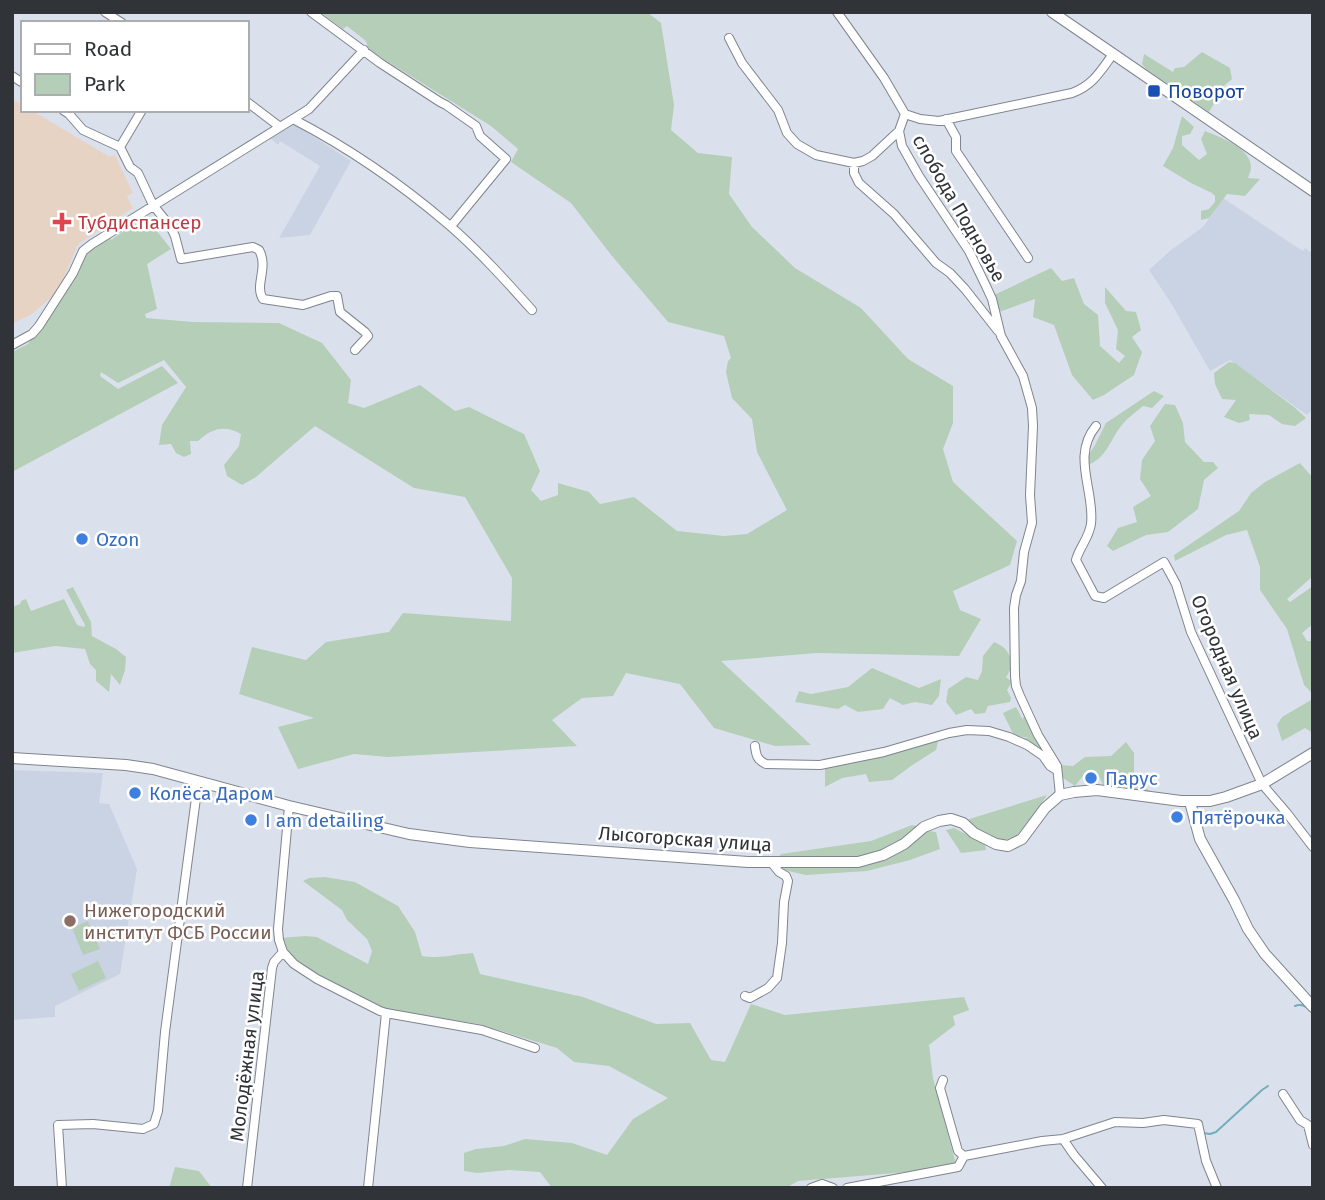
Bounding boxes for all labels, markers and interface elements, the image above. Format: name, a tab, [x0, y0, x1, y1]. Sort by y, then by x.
legend	[21, 21, 248, 112]
text: Road	[84, 36, 132, 62]
text: Park	[84, 71, 126, 97]
place label: Поворот	[1168, 80, 1245, 103]
marker: Поворот	[1146, 83, 1162, 99]
street label: слобода Подновье	[907, 130, 1011, 286]
place label: Тубдиспансер	[78, 211, 201, 234]
marker: Тубдиспансер	[52, 212, 72, 232]
place label: Ozon	[96, 528, 139, 551]
marker: Ozon	[74, 531, 90, 547]
street label: Огородная улица	[1186, 591, 1268, 743]
place label: Парус	[1105, 767, 1158, 790]
marker: Парус	[1083, 770, 1099, 786]
place label: Колёса Даром	[149, 782, 273, 805]
marker: Колёса Даром	[127, 785, 143, 801]
place label: Пятёрочка	[1191, 806, 1286, 829]
place label: I am detailing	[265, 809, 383, 832]
marker: Пятёрочка	[1169, 809, 1185, 825]
marker: I am detailing	[243, 812, 259, 828]
street label: Лысогорская улица	[598, 821, 772, 857]
place label: Нижегородский институт ФСБ России	[84, 899, 272, 944]
marker: Нижегородский институт ФСБ России	[62, 913, 78, 929]
street label: Молодёжная улица	[225, 969, 269, 1143]

